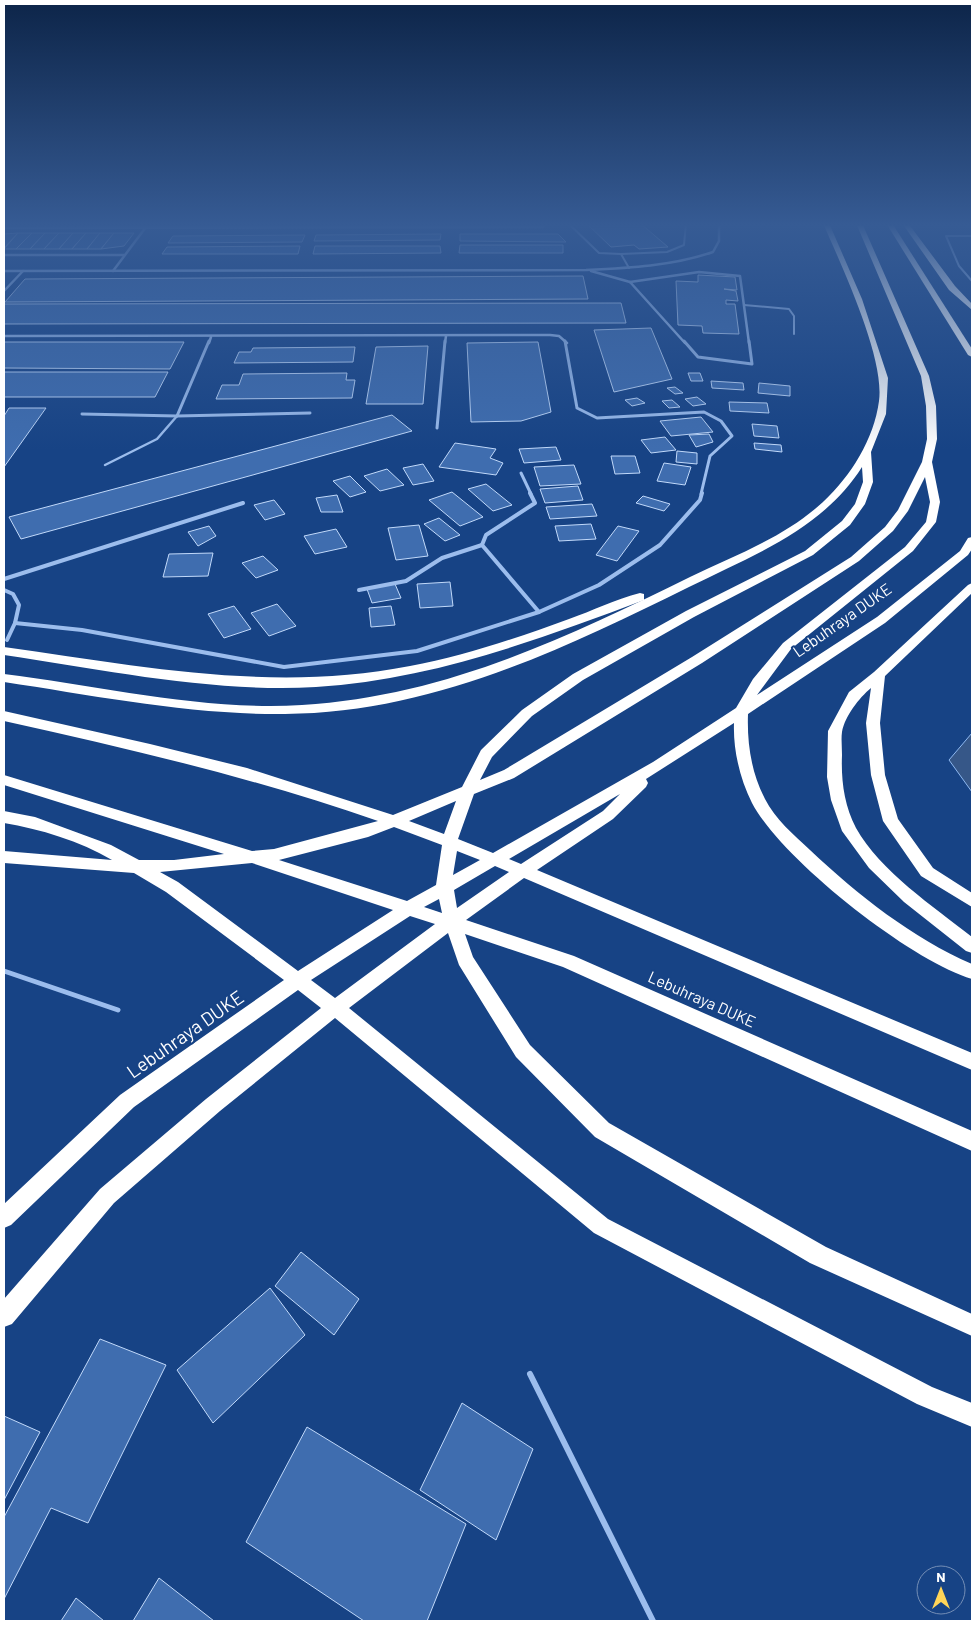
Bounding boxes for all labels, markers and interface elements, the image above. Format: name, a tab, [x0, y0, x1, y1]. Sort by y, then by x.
street label: Lebuhraya DUKE	[789, 579, 895, 661]
street label: Lebuhraya DUKE	[645, 966, 759, 1031]
street label: Lebuhraya DUKE	[122, 985, 248, 1082]
north arrow	[916, 1565, 966, 1615]
text: N	[936, 1568, 946, 1585]

